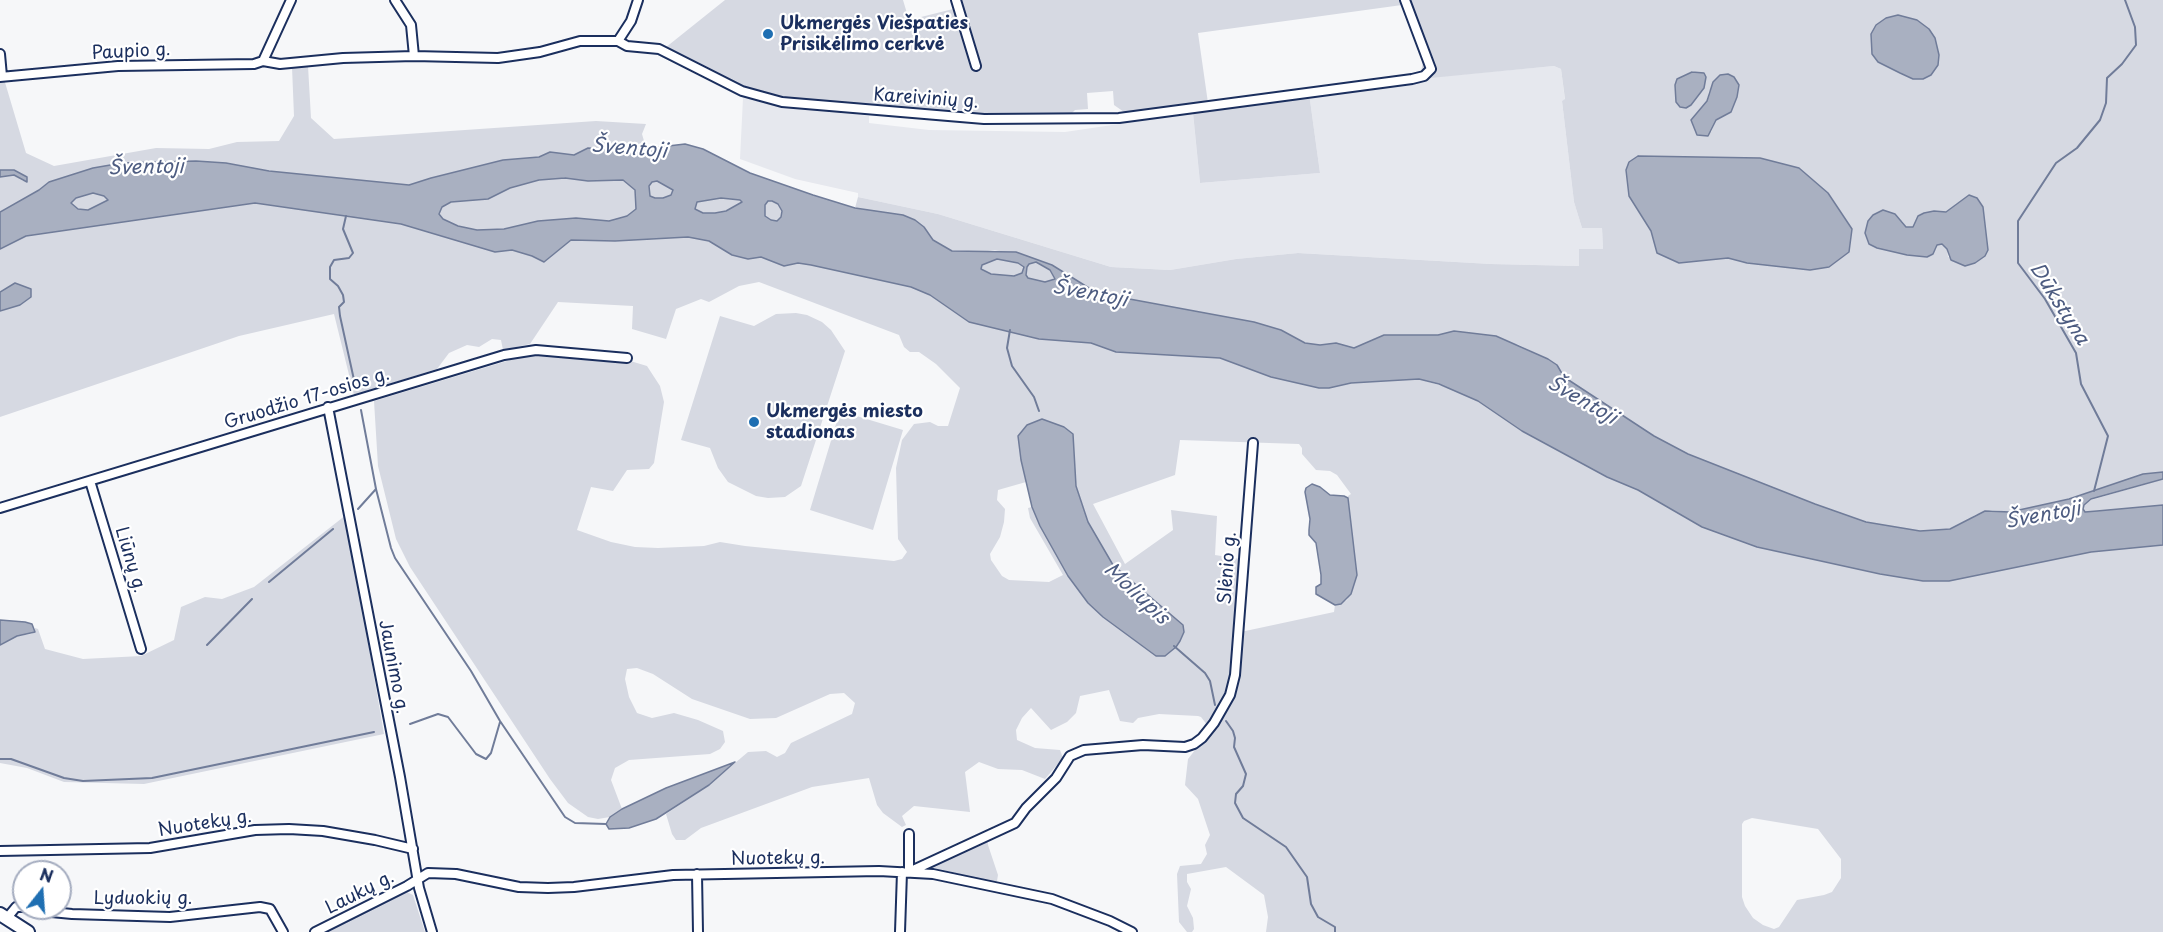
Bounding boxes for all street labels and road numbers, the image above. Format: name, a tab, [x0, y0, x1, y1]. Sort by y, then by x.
street label: Paupio g.	[91, 39, 171, 65]
street label: Kareivinių g.	[873, 85, 979, 113]
street label: Gruodžio 17-osios g.	[222, 364, 392, 434]
street label: Liūnų g.	[110, 524, 150, 596]
street label: Slėnio g.	[1215, 531, 1241, 605]
street label: Jaunimo g.	[373, 618, 413, 716]
street label: Nuotekų g.	[157, 806, 253, 842]
street label: Nuotekų g.	[731, 847, 825, 871]
street label: Laukų g.	[322, 867, 398, 919]
street label: Lyduokių g.	[93, 888, 193, 910]

